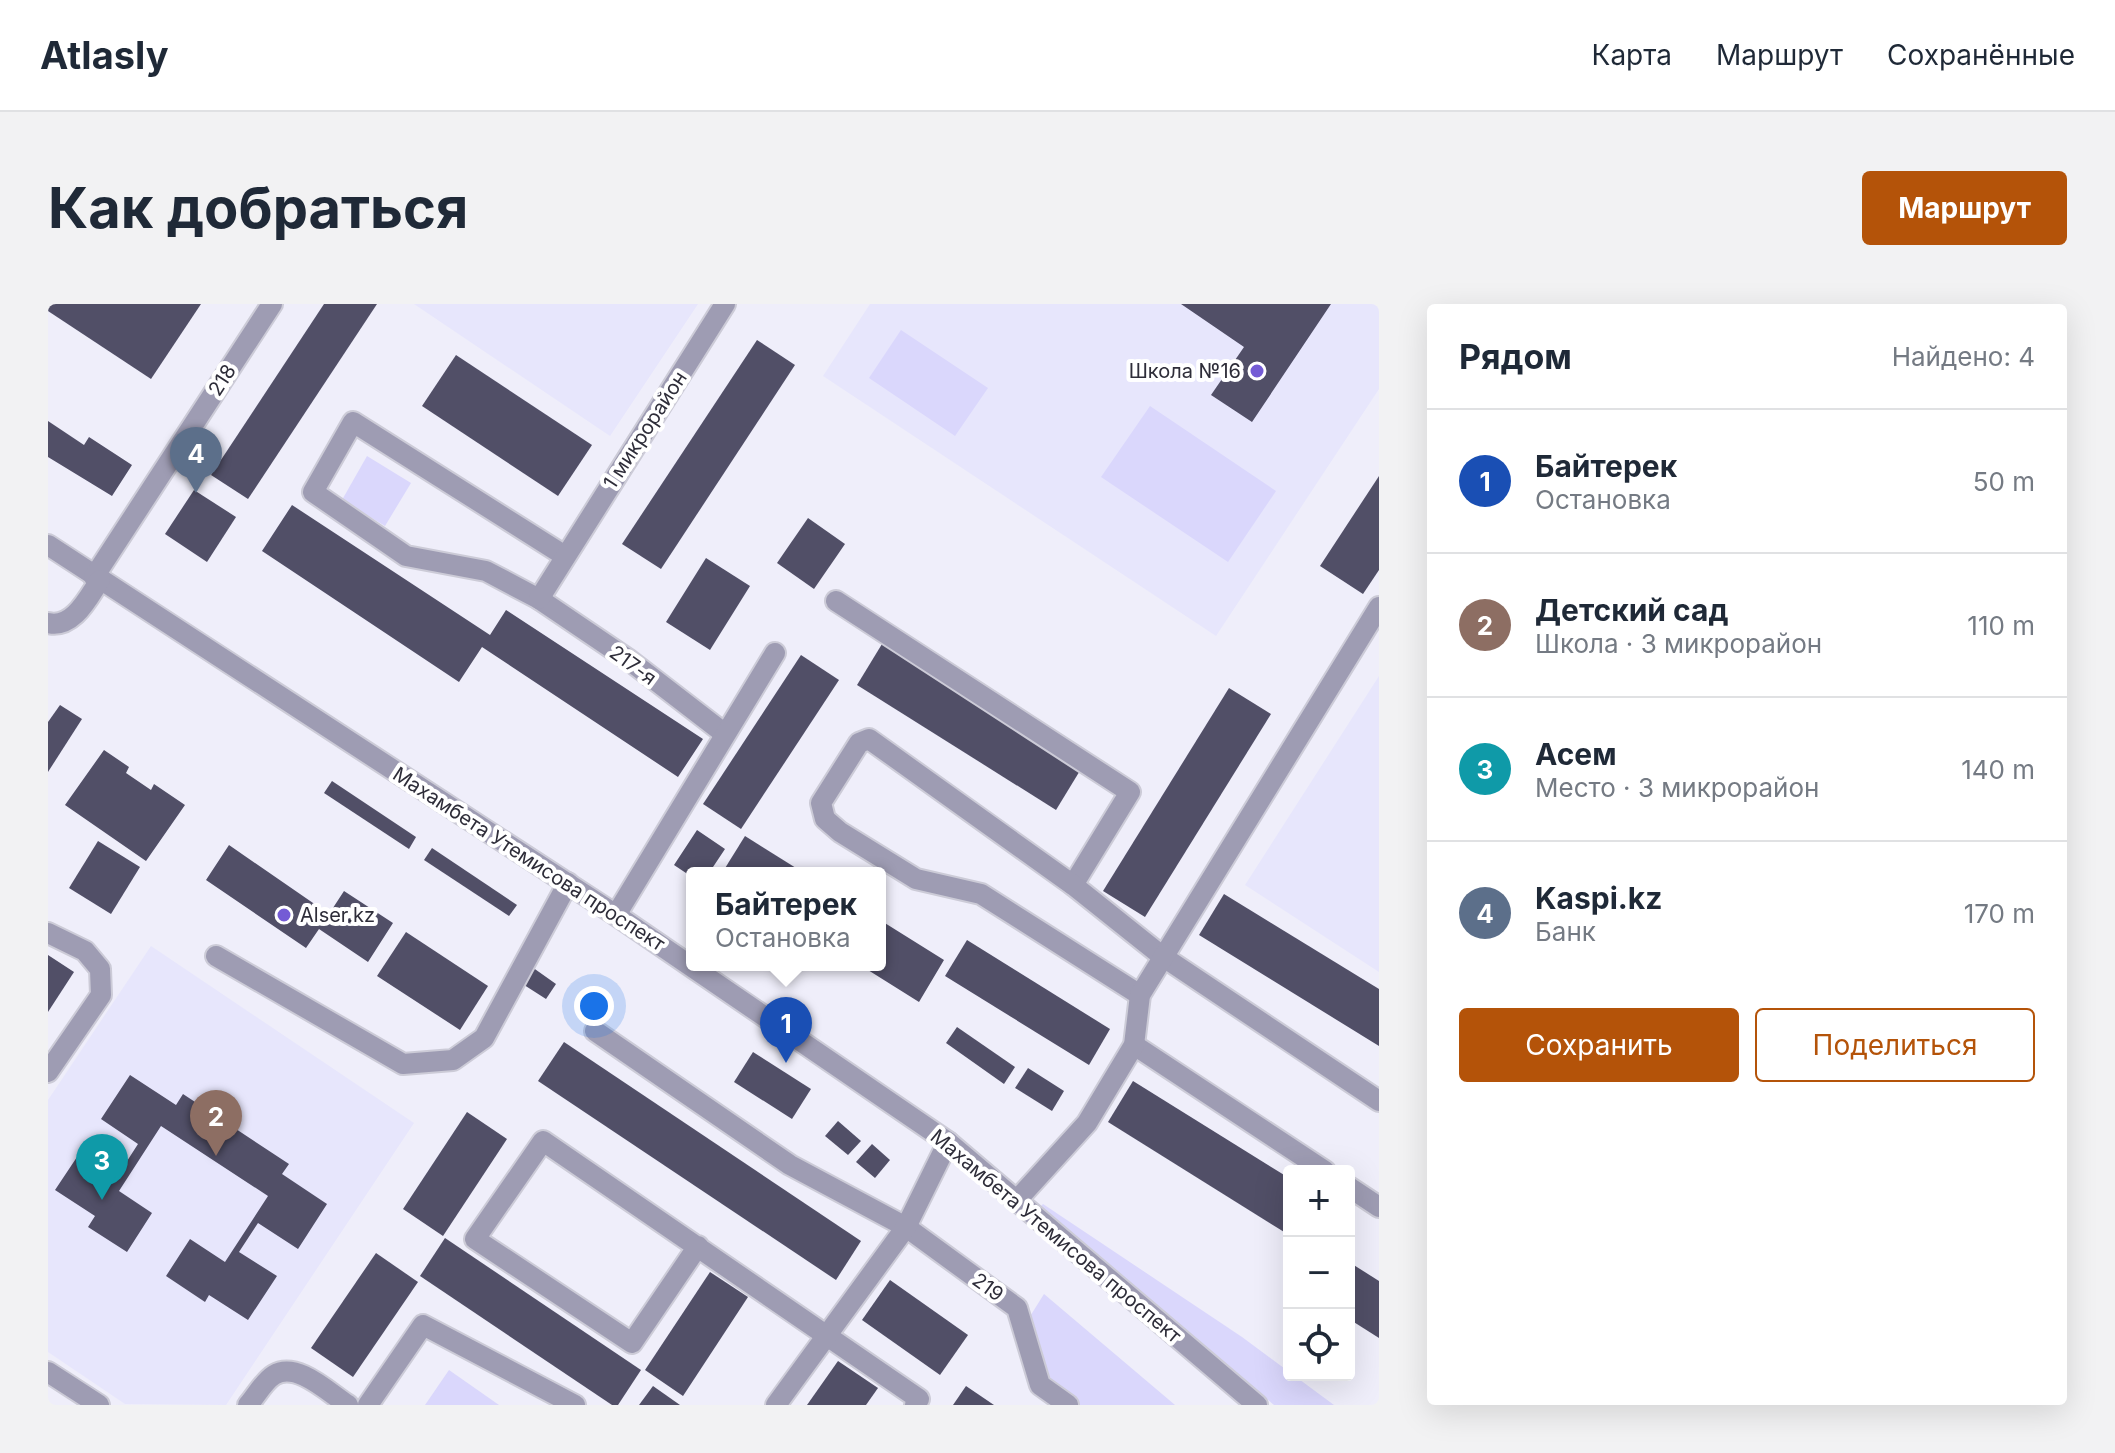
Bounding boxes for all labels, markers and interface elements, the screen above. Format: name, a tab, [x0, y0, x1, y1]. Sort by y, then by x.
text: Atlasly	[40, 32, 169, 78]
text: Карта	[1592, 38, 1672, 72]
text: Маршрут	[1716, 38, 1843, 72]
text: Сохранённые	[1887, 38, 2075, 72]
button: Маршрут	[1862, 171, 2067, 245]
text: Как добраться	[48, 174, 468, 242]
text: Рядом	[1459, 336, 1572, 377]
text: Найдено: 4	[1892, 341, 2035, 372]
place label: Школа №16	[1129, 359, 1241, 383]
street label: 218	[203, 360, 241, 400]
marker: Школа №16	[1248, 362, 1266, 380]
street label: 1 микрорайон	[598, 367, 692, 493]
pin: 4	[170, 427, 222, 493]
text: Байтерек	[1535, 448, 1677, 484]
text: 1	[1479, 466, 1491, 497]
text: 50 m	[1973, 466, 2035, 497]
text: Остановка	[1535, 484, 1671, 515]
text: Детский сад	[1535, 592, 1729, 628]
text: 2	[1477, 610, 1493, 641]
text: 110 m	[1967, 610, 2035, 641]
text: Школа · 3 микрорайон	[1535, 628, 1822, 659]
street label: 217-я	[605, 640, 661, 690]
text: Асем	[1535, 736, 1617, 772]
text: 3	[1477, 754, 1493, 785]
text: 140 m	[1961, 754, 2035, 785]
street label: Махамбета Утемисова проспект	[388, 762, 670, 956]
text: Место · 3 микрорайон	[1535, 772, 1819, 803]
popup	[686, 867, 886, 971]
text: Kaspi.kz	[1535, 880, 1662, 916]
text: Байтерек	[715, 886, 857, 922]
text: 4	[1476, 898, 1494, 929]
text: 170 m	[1964, 898, 2035, 929]
place label: Alser.kz	[300, 903, 375, 927]
marker: Alser.kz	[275, 906, 293, 924]
text: Банк	[1535, 916, 1596, 947]
text: Остановка	[715, 922, 851, 953]
your location	[574, 986, 614, 1026]
pin: 1	[760, 997, 812, 1063]
button: Сохранить	[1459, 1008, 1739, 1082]
button: Поделиться	[1755, 1008, 2035, 1082]
pin: 2	[190, 1090, 242, 1156]
street label: Махамбета Утемисова проспект	[926, 1124, 1187, 1348]
pin: 3	[76, 1134, 128, 1200]
map controls	[1283, 1165, 1355, 1381]
button: +	[1283, 1165, 1355, 1237]
button: −	[1283, 1237, 1355, 1309]
street label: 219	[968, 1268, 1008, 1306]
button: locate	[1283, 1309, 1355, 1381]

